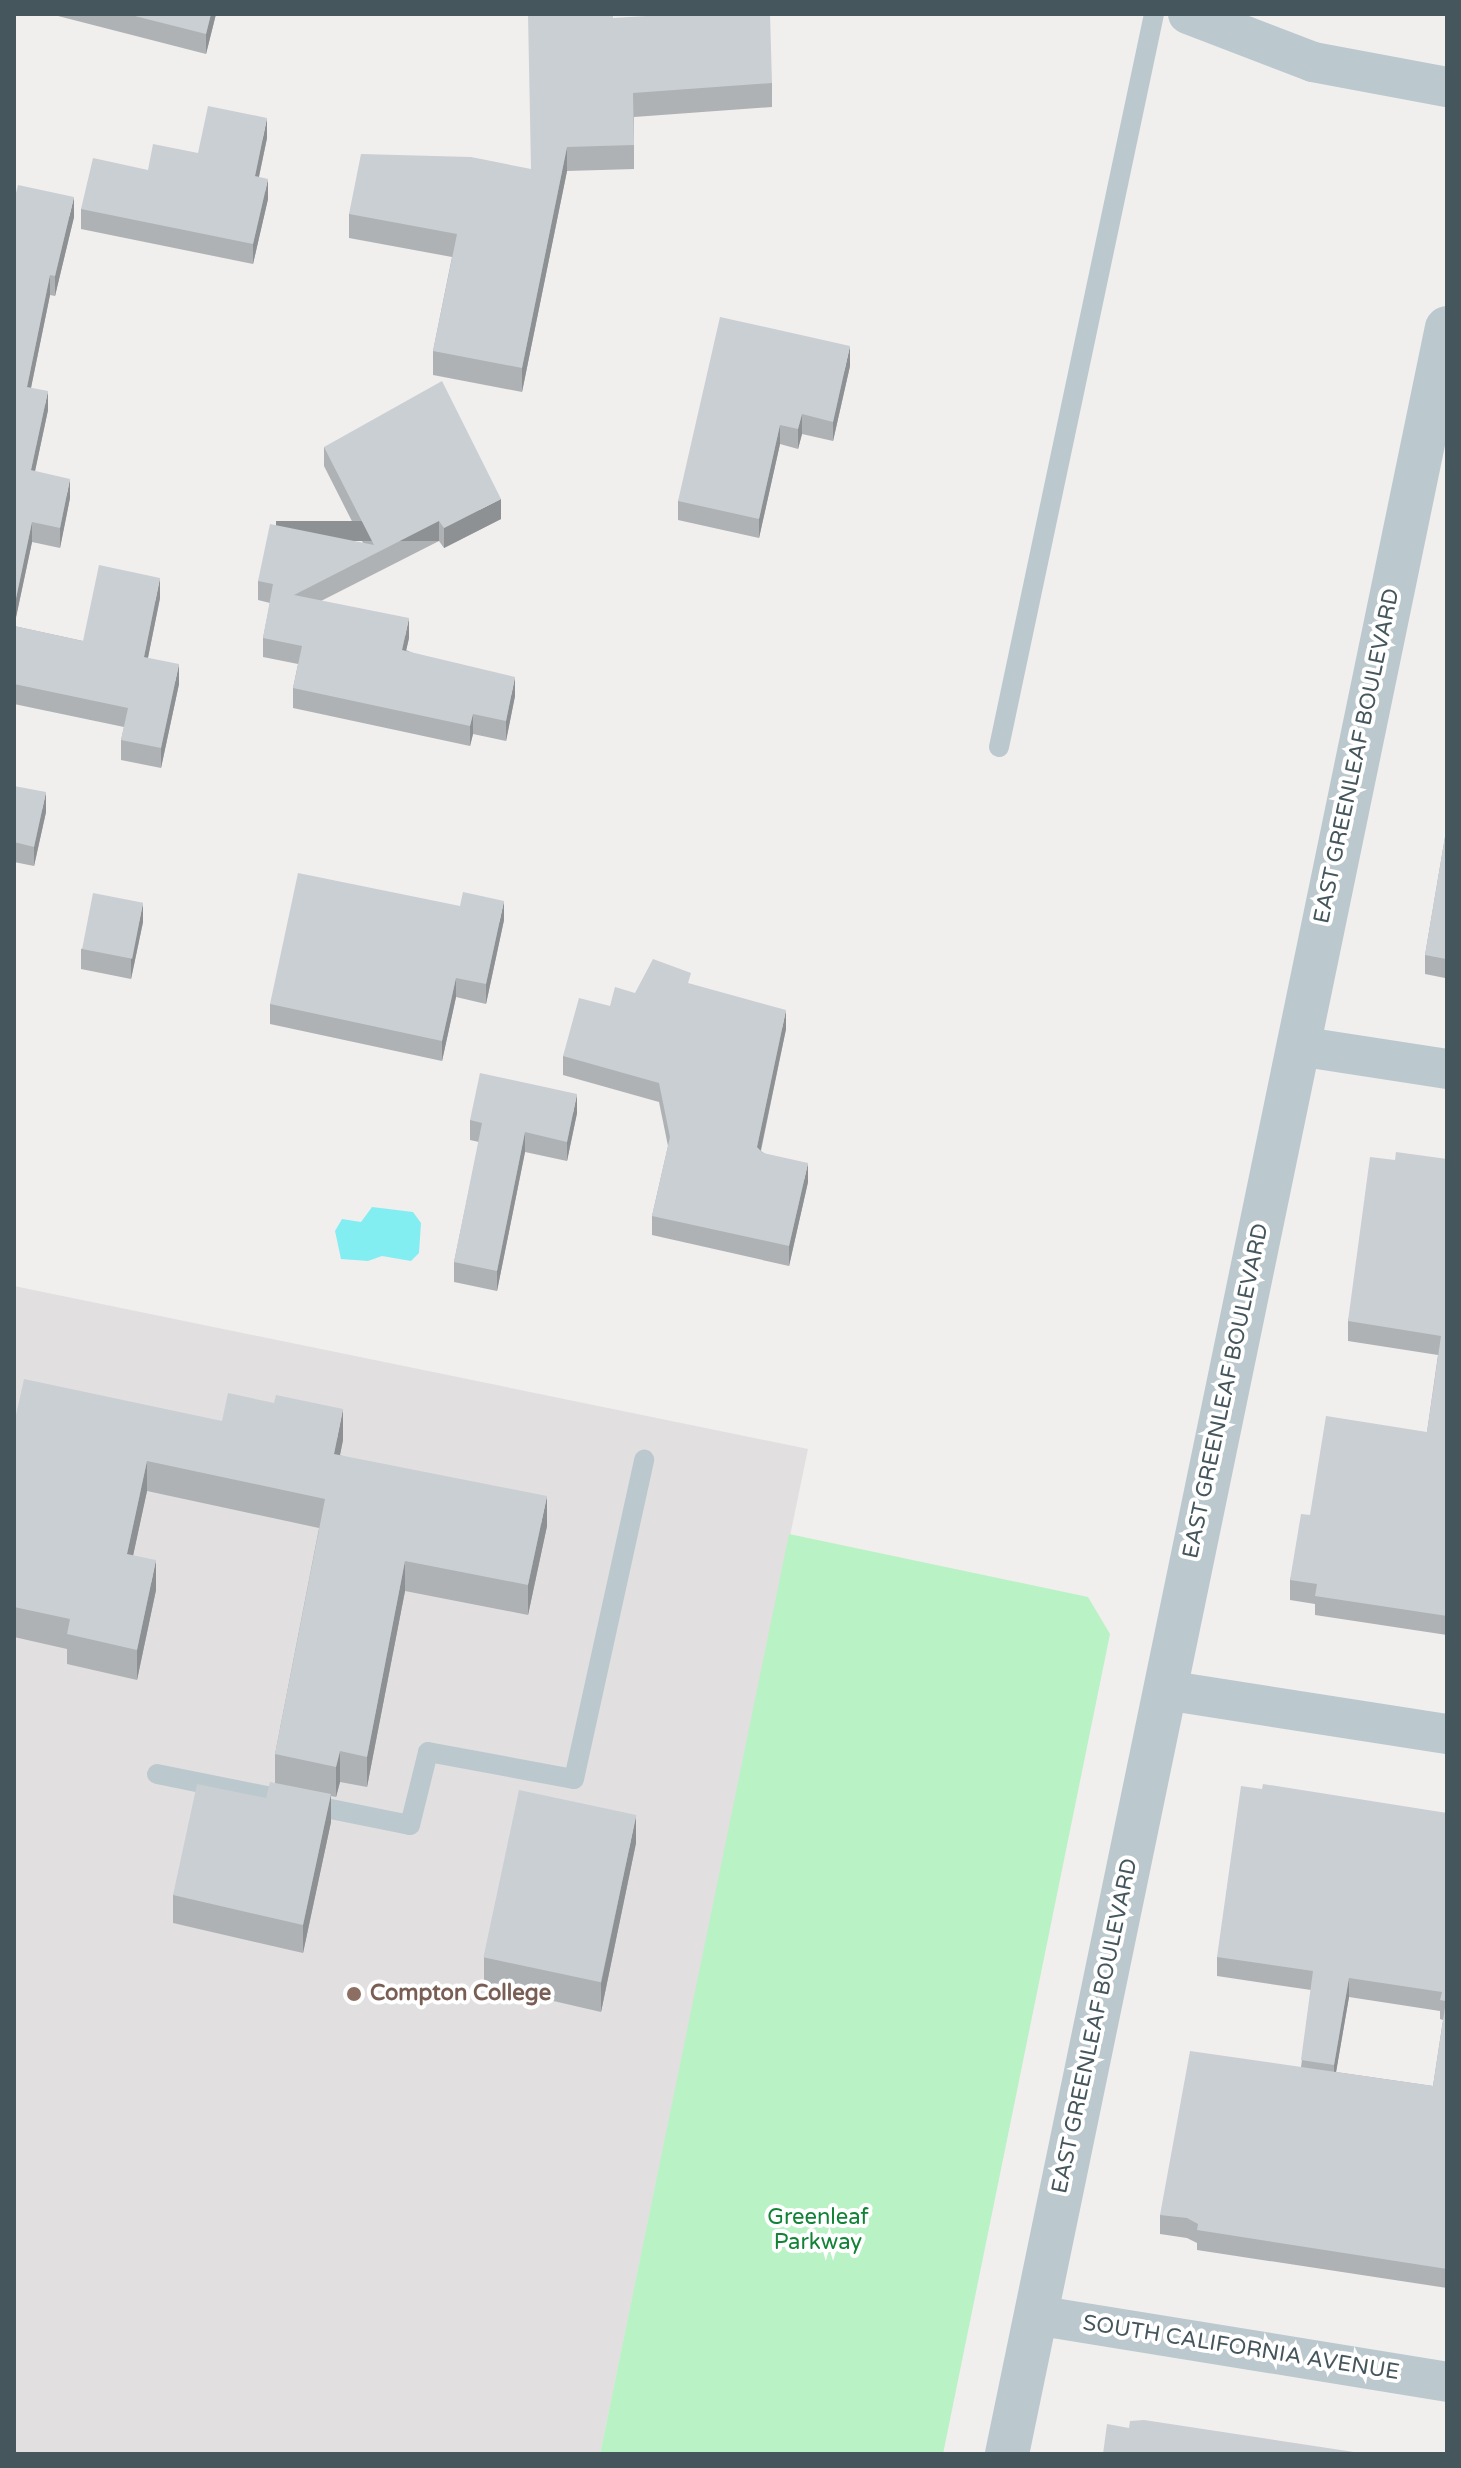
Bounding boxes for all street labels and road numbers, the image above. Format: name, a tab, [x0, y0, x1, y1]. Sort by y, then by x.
street label: EAST GREENLEAF BOULEVARD	[1309, 586, 1405, 926]
street label: EAST GREENLEAF BOULEVARD	[1178, 1221, 1274, 1561]
street label: EAST GREENLEAF BOULEVARD	[1047, 1856, 1143, 2196]
street label: SOUTH CALIFORNIA AVENUE	[1081, 2310, 1401, 2386]

